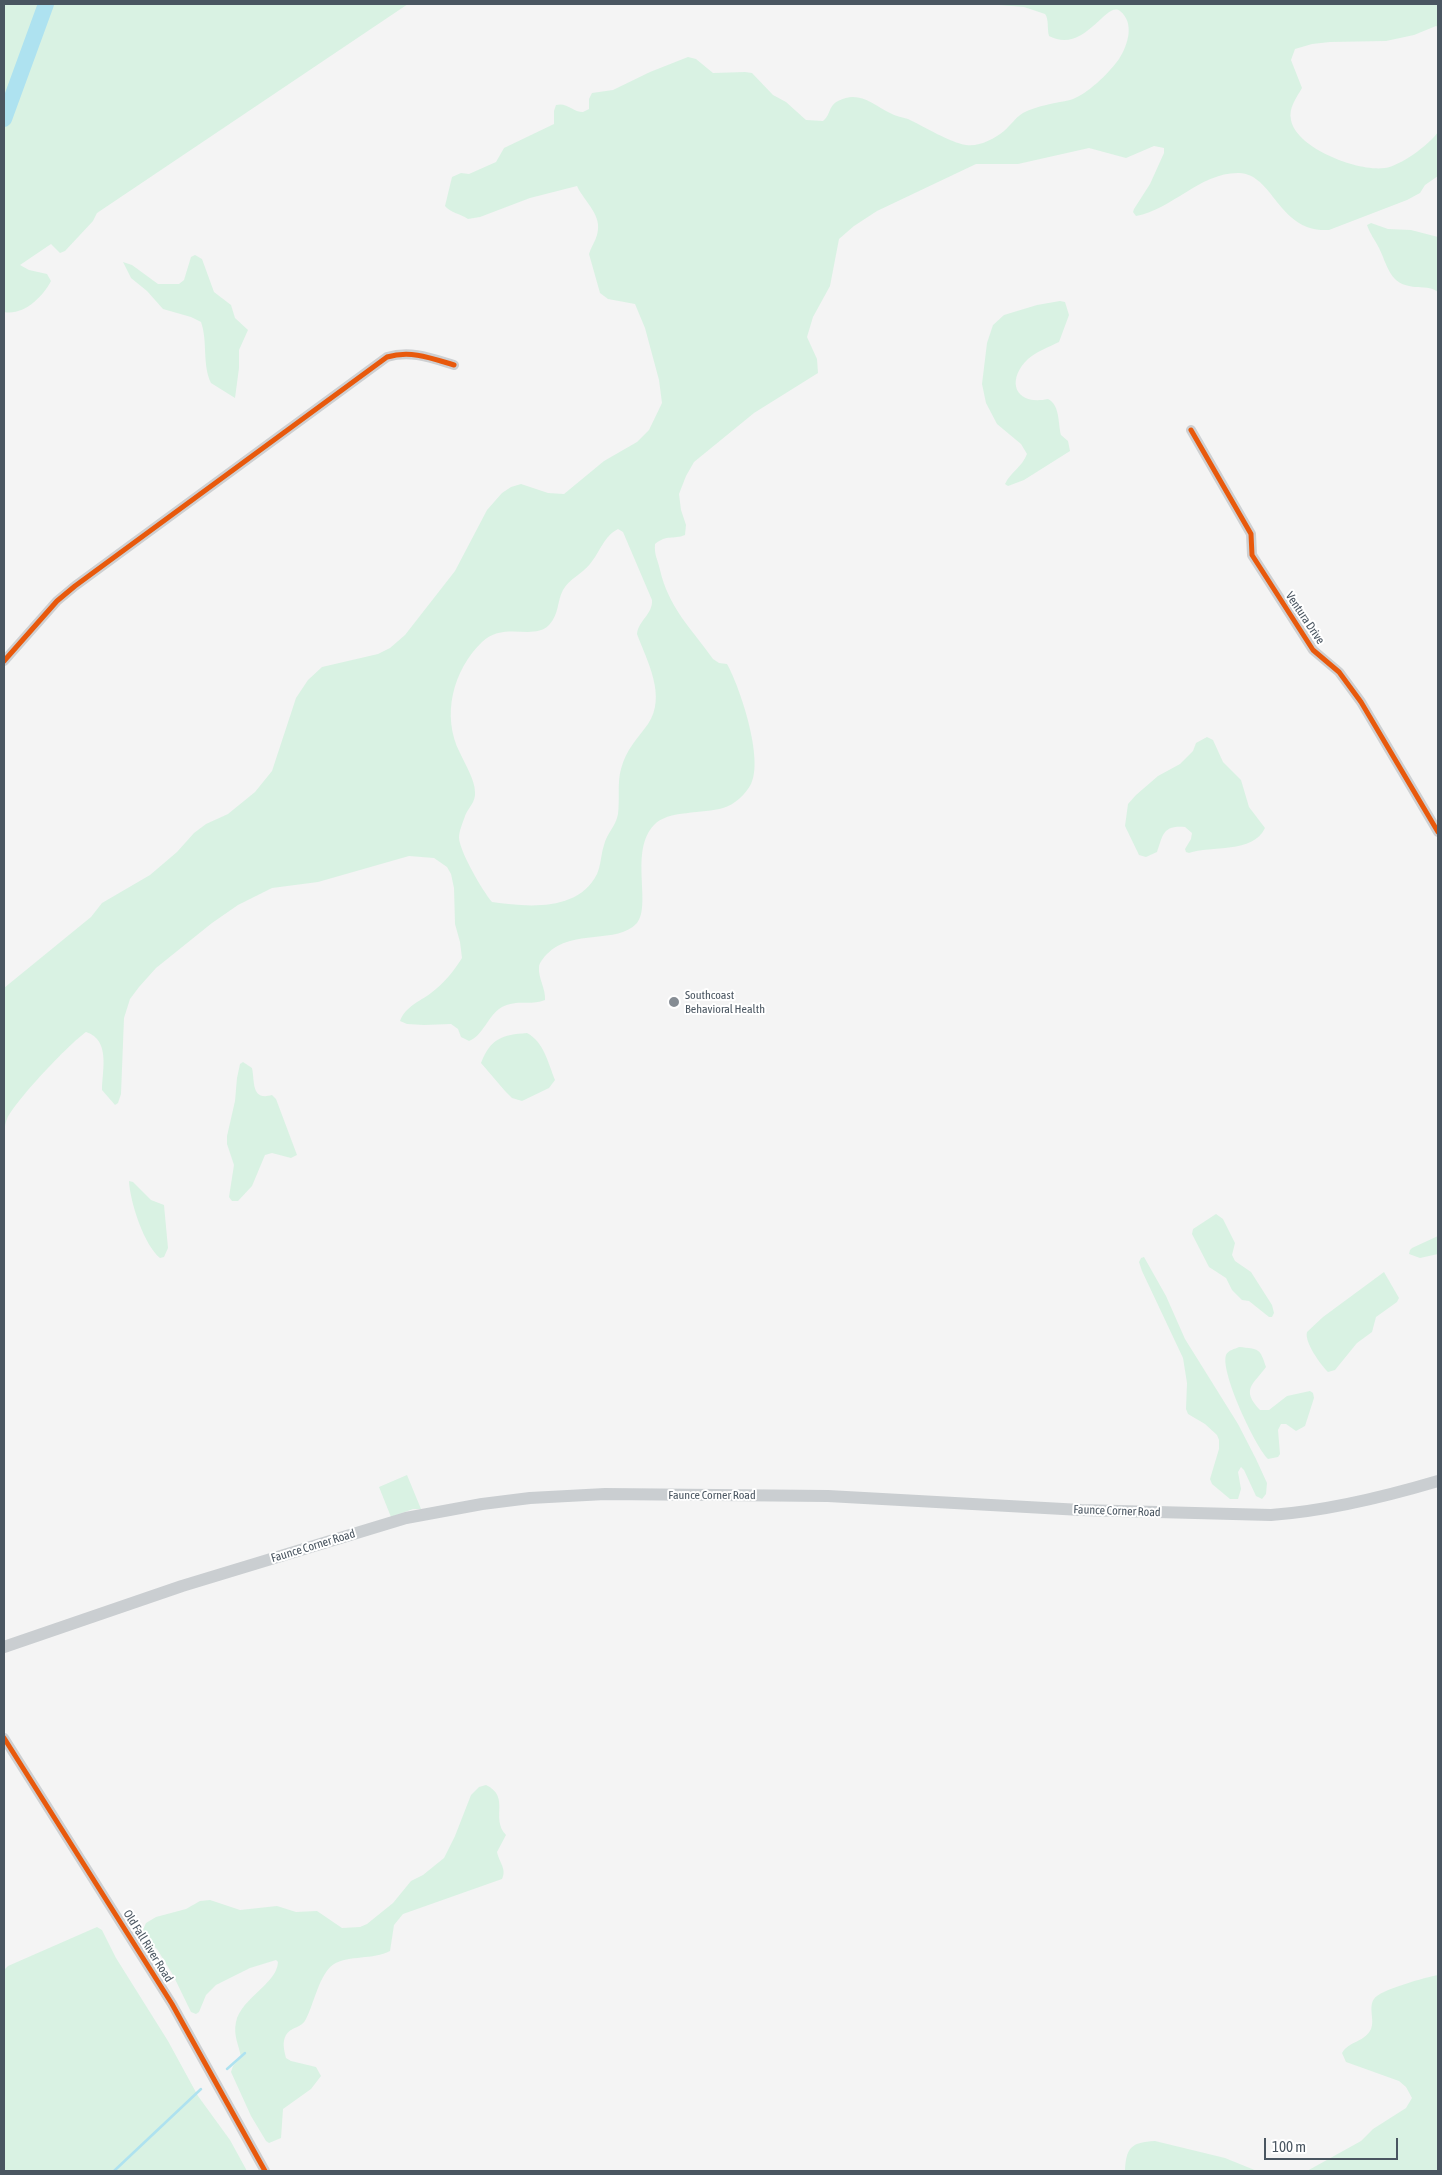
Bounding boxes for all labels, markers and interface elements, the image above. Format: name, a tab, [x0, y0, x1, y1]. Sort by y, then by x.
street label: Ventura Drive	[1282, 589, 1328, 647]
place label: Southcoast Behavioral Health	[685, 988, 765, 1016]
marker: Southcoast Behavioral Health	[667, 995, 681, 1009]
street label: Faunce Corner Road	[668, 1488, 756, 1502]
street label: Faunce Corner Road	[1073, 1502, 1161, 1520]
street label: Faunce Corner Road	[269, 1526, 357, 1566]
street label: Old Fall River Road	[120, 1907, 176, 1985]
scale bar	[1267, 2128, 1401, 2160]
text: 100 m	[1272, 2138, 1306, 2155]

